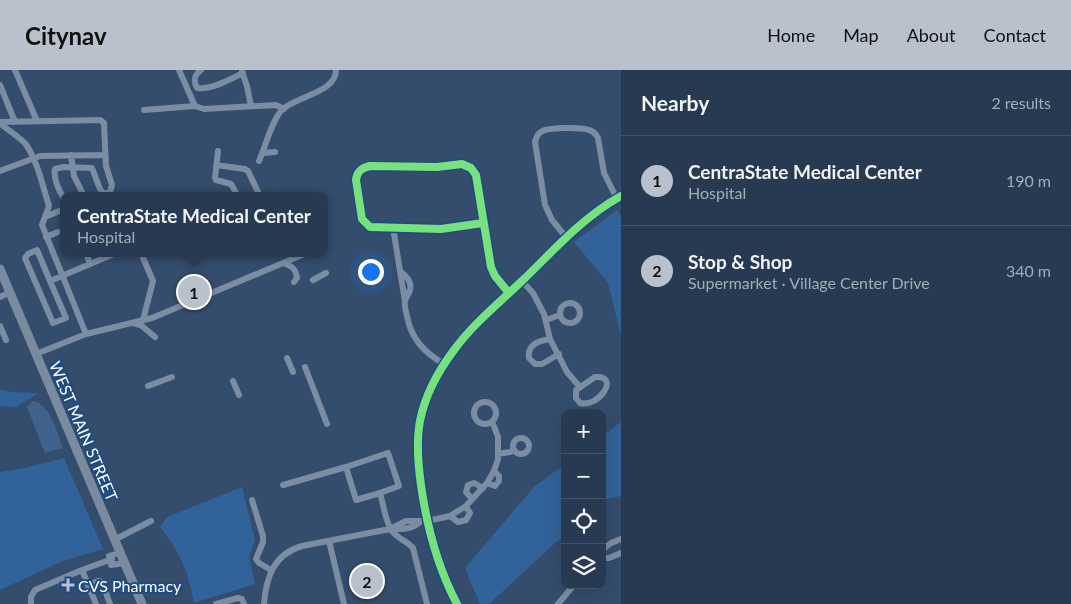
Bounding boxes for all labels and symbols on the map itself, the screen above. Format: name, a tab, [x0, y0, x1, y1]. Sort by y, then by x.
your location	[358, 259, 384, 285]
pin: 1	[178, 273, 210, 311]
street label: WEST MAIN STREET	[46, 358, 122, 504]
pin: 2	[351, 562, 383, 600]
place label: CVS Pharmacy	[78, 576, 182, 595]
marker: CVS Pharmacy	[62, 579, 74, 591]

